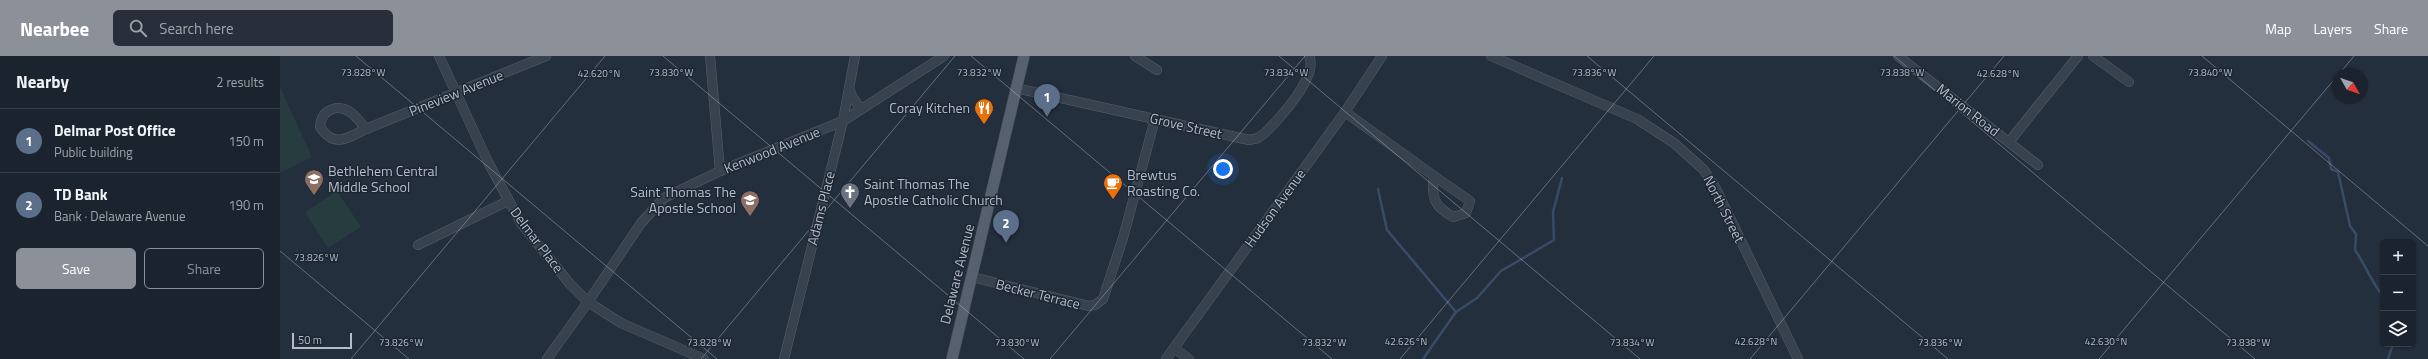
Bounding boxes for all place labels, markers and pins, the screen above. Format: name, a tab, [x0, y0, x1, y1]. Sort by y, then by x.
pin: 1	[1034, 84, 1060, 117]
place label: Coray Kitchen	[889, 97, 970, 118]
restaurant icon: Coray Kitchen	[973, 97, 995, 125]
place label: Bethlehem Central Middle School	[328, 160, 438, 197]
place label: Brewtus Roasting Co.	[1127, 164, 1200, 201]
school or university icon: Bethlehem Central Middle School	[303, 168, 325, 196]
cafe icon: Brewtus Roasting Co.	[1102, 172, 1124, 200]
place label: Saint Thomas The Apostle Catholic Church	[864, 173, 1003, 210]
place label: Saint Thomas The Apostle School	[630, 181, 736, 218]
church icon: Saint Thomas The Apostle Catholic Church	[839, 181, 861, 209]
school or university icon: Saint Thomas The Apostle School	[739, 189, 761, 217]
pin: 2	[993, 210, 1019, 243]

